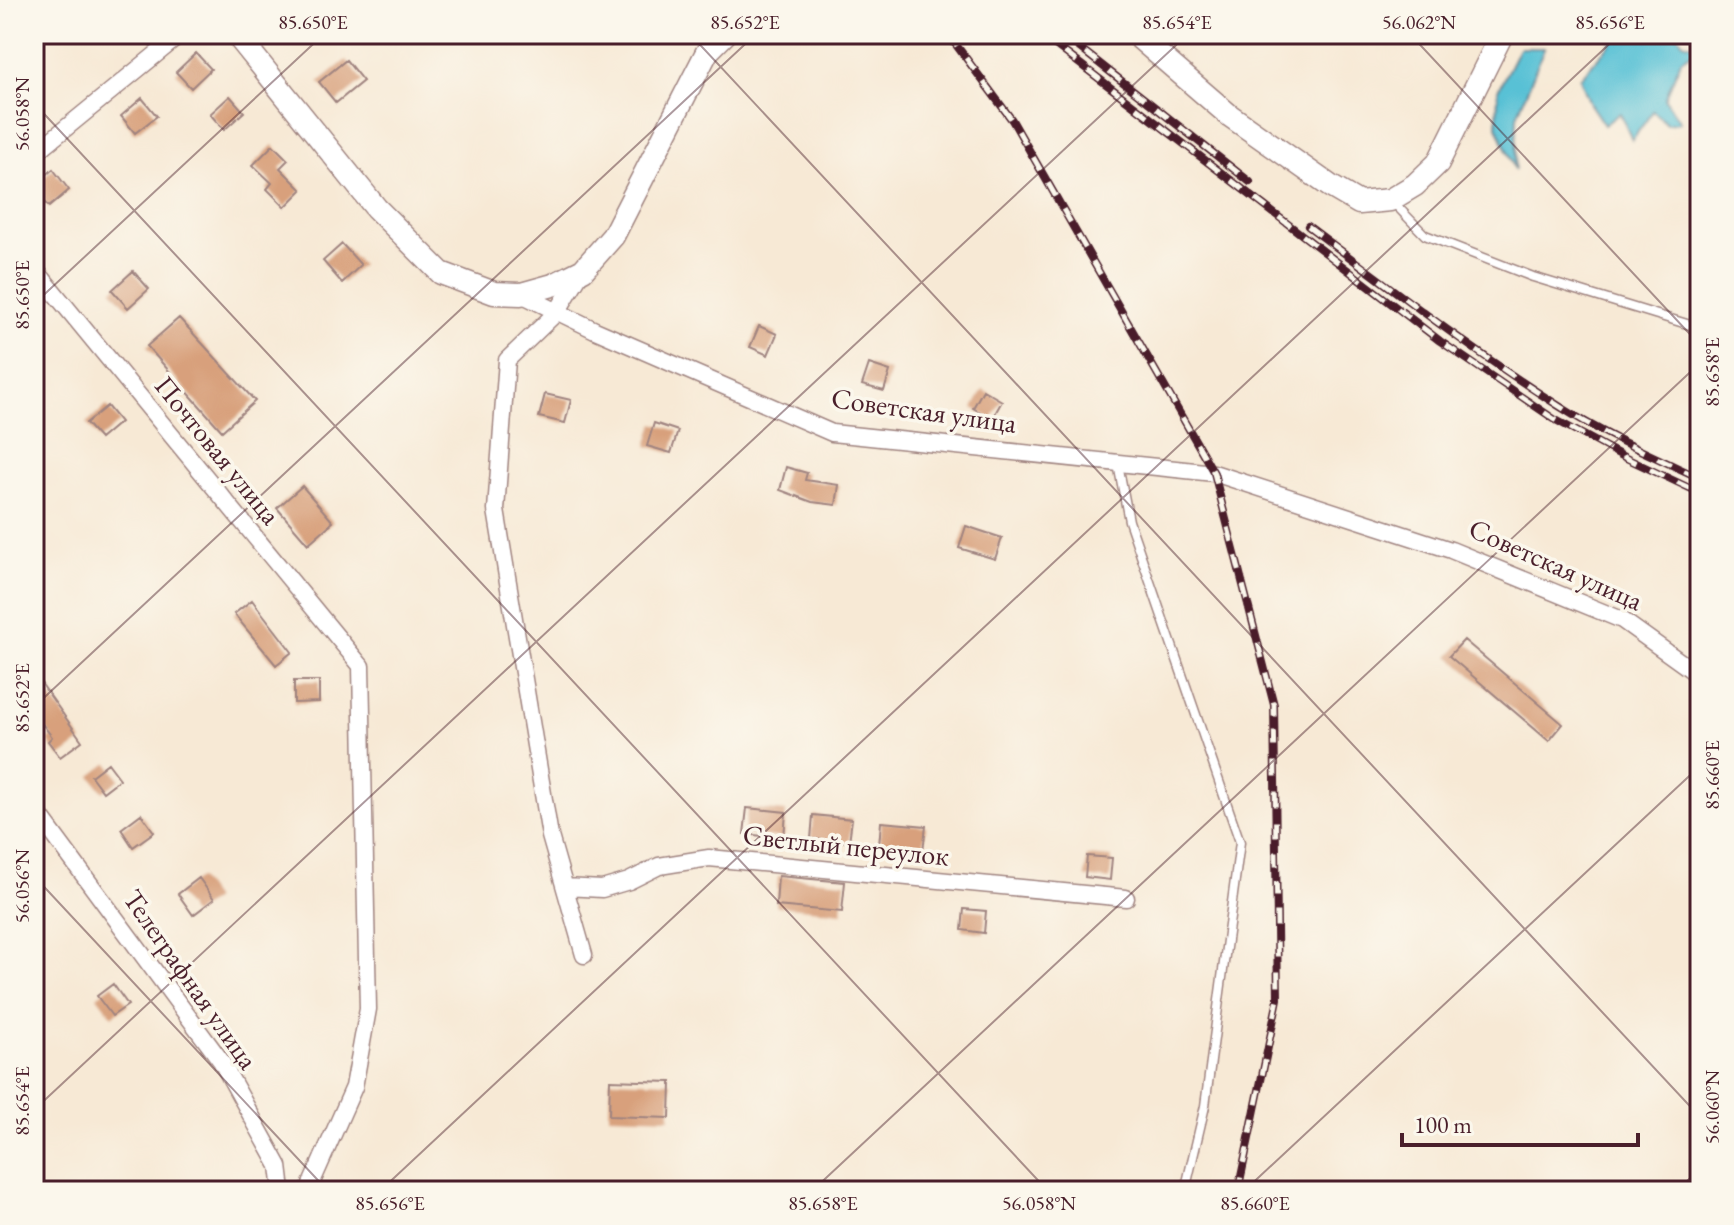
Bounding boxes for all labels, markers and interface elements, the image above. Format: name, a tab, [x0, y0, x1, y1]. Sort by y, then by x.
text: 85.650°E	[278, 9, 348, 35]
text: 85.652°E	[710, 9, 780, 35]
text: 85.654°E	[1142, 9, 1212, 35]
text: 56.062°N	[1382, 9, 1456, 35]
text: 85.656°E	[1575, 9, 1645, 35]
text: 56.058°N	[9, 77, 35, 151]
text: 85.650°E	[9, 260, 35, 330]
text: 85.658°E	[1699, 337, 1725, 407]
street label: Почтовая улица	[147, 368, 290, 532]
street label: Советская улица	[829, 379, 1020, 441]
street label: Советская улица	[1463, 510, 1649, 619]
text: 85.652°E	[9, 663, 35, 733]
text: 85.660°E	[1699, 740, 1725, 810]
street label: Светлый переулок	[741, 816, 951, 874]
text: 56.056°N	[9, 849, 35, 923]
street label: Телеграфная улица	[116, 882, 267, 1077]
text: 85.654°E	[9, 1066, 35, 1136]
text: 56.060°N	[1699, 1070, 1725, 1144]
scale bar	[1402, 1097, 1638, 1147]
text: 100 m	[1414, 1109, 1472, 1140]
text: 85.656°E	[355, 1190, 425, 1216]
text: 85.658°E	[788, 1190, 858, 1216]
text: 56.058°N	[1002, 1190, 1076, 1216]
text: 85.660°E	[1220, 1190, 1290, 1216]

